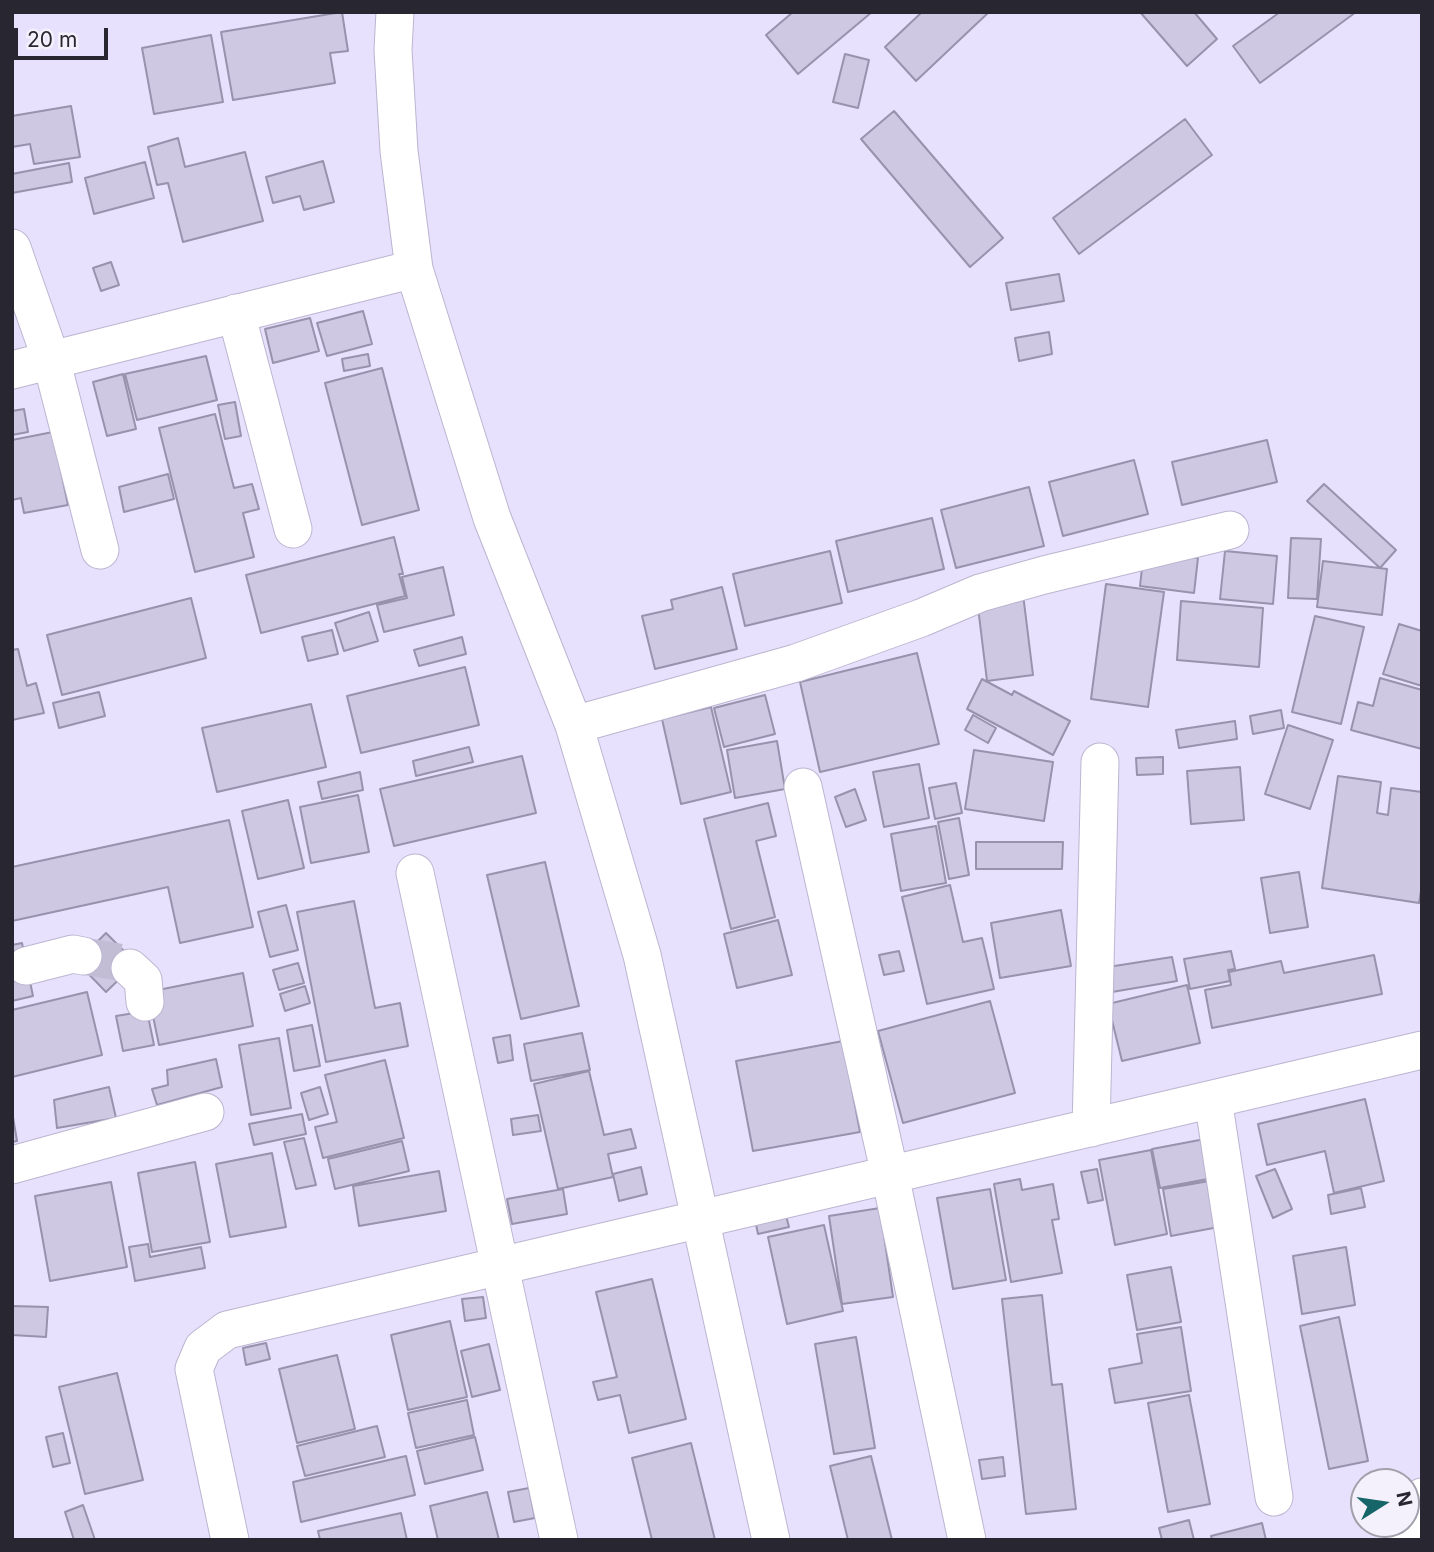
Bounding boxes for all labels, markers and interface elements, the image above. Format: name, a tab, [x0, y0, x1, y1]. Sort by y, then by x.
scale bar	[18, 14, 112, 58]
text: 20 m	[27, 27, 77, 52]
north arrow	[1350, 1468, 1420, 1538]
text: N	[1391, 1489, 1417, 1508]

